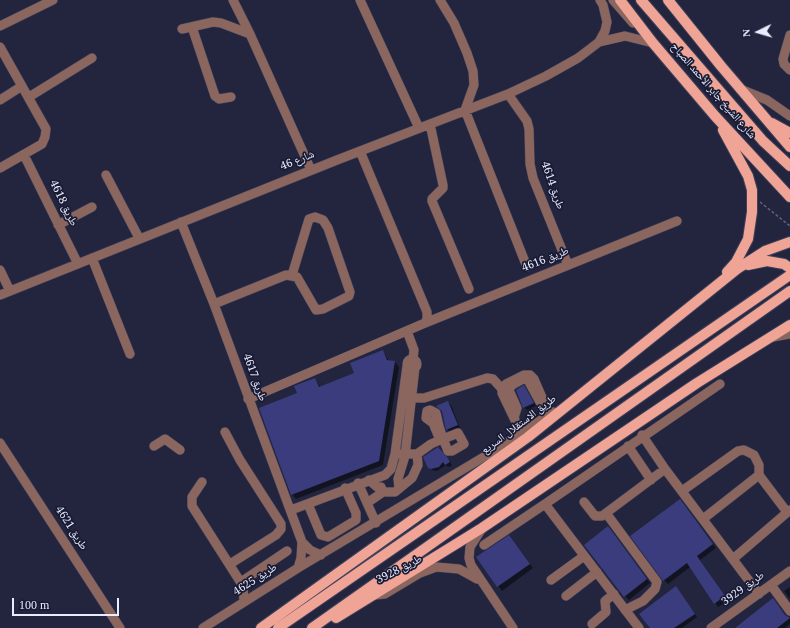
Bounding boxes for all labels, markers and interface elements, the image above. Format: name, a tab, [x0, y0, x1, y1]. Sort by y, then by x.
north arrow	[738, 12, 778, 52]
text: N	[740, 29, 752, 38]
street label: شارع الشيخ جابر الأحمد الصباح	[667, 41, 757, 143]
street label: شارع 46	[279, 149, 317, 175]
street label: طريق 4614	[537, 160, 565, 212]
street label: طريق 4618	[45, 179, 79, 229]
street label: طريق 4616	[521, 246, 571, 276]
street label: طريق 4617	[238, 352, 268, 404]
street label: طريق الاستقلال السريع	[480, 394, 560, 458]
street label: طريق 4621	[51, 505, 89, 553]
street label: طريق 3928	[375, 554, 425, 588]
street label: طريق 4625	[232, 562, 280, 600]
street label: طريق 3929	[720, 570, 768, 610]
scale bar	[14, 590, 121, 616]
text: 100 m	[19, 598, 49, 612]

